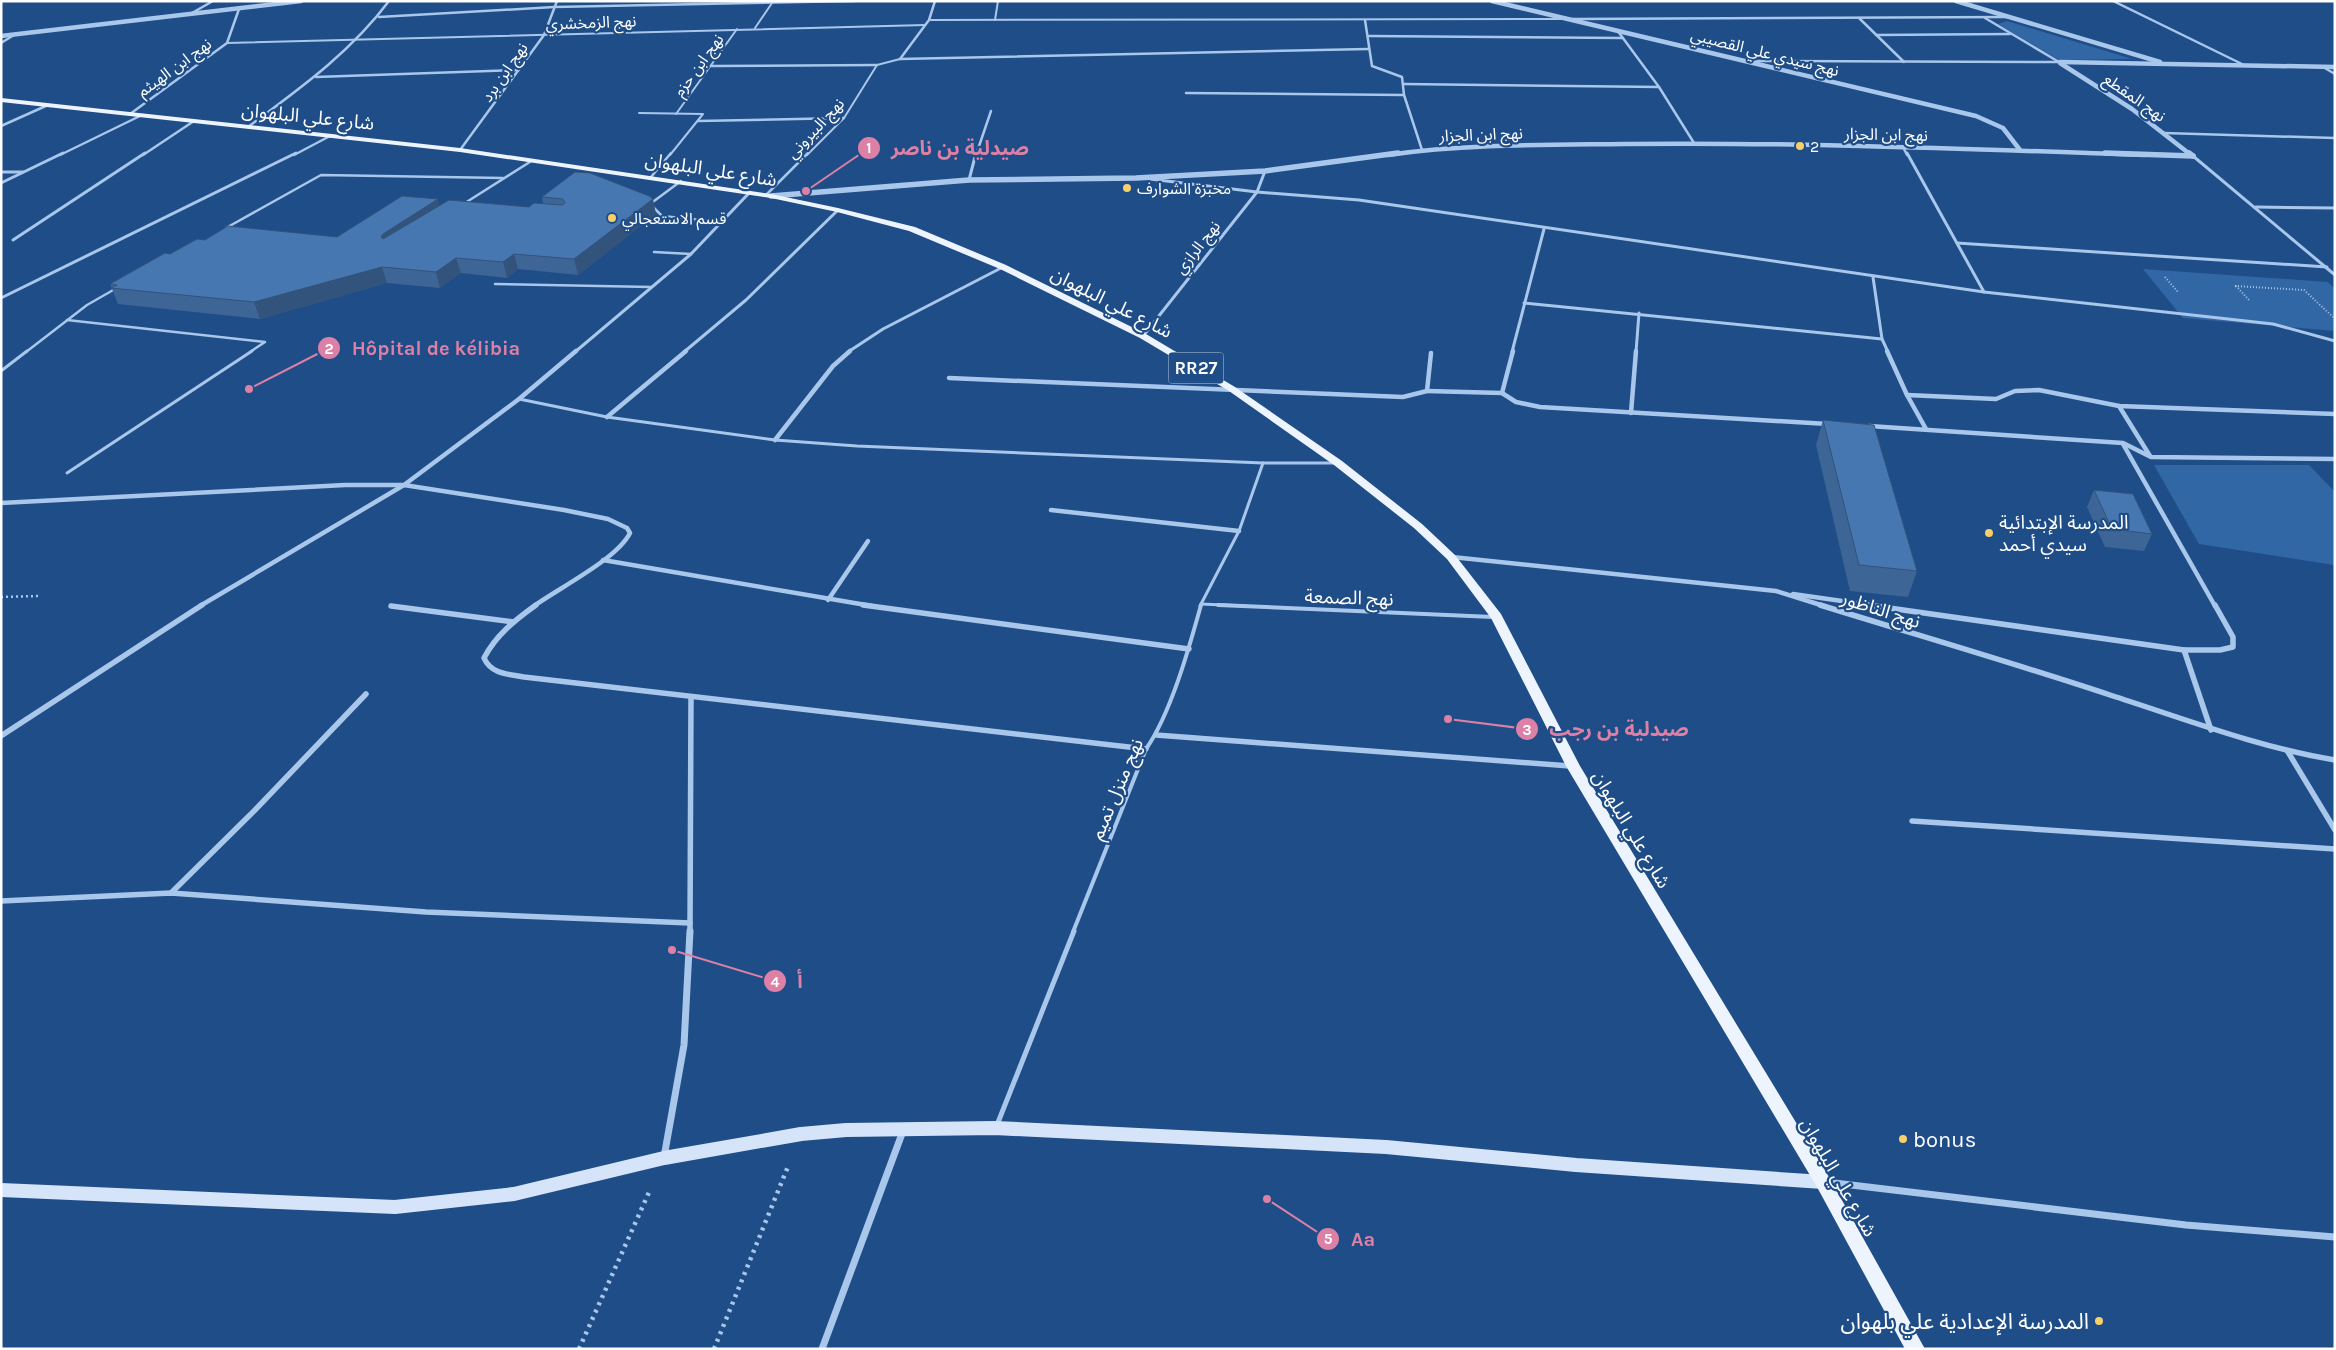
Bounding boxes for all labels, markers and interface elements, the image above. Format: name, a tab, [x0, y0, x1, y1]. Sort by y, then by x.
street label: نهج الزمخشري	[545, 11, 637, 37]
street label: نهج سيدي علي القصيبي	[1688, 25, 1841, 83]
street label: نهج ابن حزم	[669, 30, 730, 102]
street label: نهج ابن الهيثم	[133, 34, 217, 103]
street label: نهج ابن برد	[477, 39, 534, 107]
street label: نهج المقطع	[2098, 69, 2169, 128]
street label: نهج البيروني	[783, 94, 850, 165]
street label: شارع علي البلهوان	[240, 99, 375, 138]
street label: نهج ابن الجزار	[1438, 124, 1523, 148]
street label: نهج ابن الجزار	[1843, 124, 1928, 148]
callout: صيدلية بن ناصر	[856, 130, 1039, 165]
text: صيدلية بن ناصر	[890, 137, 1029, 160]
place label: 2	[1810, 137, 1819, 156]
text: 1	[866, 139, 872, 157]
marker: 2	[1794, 140, 1806, 152]
street label: شارع علي البلهوان	[643, 149, 778, 195]
place label: مخبزة الشوارف	[1137, 179, 1231, 198]
marker: مخبزة الشوارف	[1121, 182, 1133, 194]
place label: قسم الاستعجالي	[622, 209, 726, 231]
marker: قسم الاستعجالي	[606, 212, 618, 224]
street label: نهج الرازي	[1171, 217, 1226, 280]
street label: شارع علي البلهوان	[1046, 263, 1176, 346]
callout: Hôpital de kélibia	[317, 331, 530, 366]
text: Hôpital de kélibia	[352, 337, 520, 360]
text: 2	[324, 340, 334, 358]
road number: RR27	[1168, 352, 1224, 383]
place label: المدرسة الإبتدائية سيدي أحمد	[1999, 512, 2128, 559]
marker: المدرسة الإبتدائية سيدي أحمد	[1983, 527, 1995, 539]
street label: نهج الصمعة	[1304, 585, 1394, 614]
street label: نهج الناظور	[1836, 587, 1923, 636]
callout: صيدلية بن رجب	[1515, 712, 1699, 747]
text: صيدلية بن رجب	[1549, 718, 1689, 741]
text: 3	[1522, 721, 1532, 739]
street label: نهج منزل تميم	[1086, 736, 1151, 844]
street label: شارع علي البلهوان	[1585, 767, 1675, 894]
callout: أ	[762, 964, 812, 999]
text: أ	[797, 968, 803, 993]
text: 4	[771, 973, 780, 991]
street label: شارع علي البلهوان	[1792, 1114, 1881, 1242]
place label: bonus	[1913, 1127, 1976, 1153]
marker: bonus	[1897, 1133, 1909, 1145]
callout: Aa	[1315, 1221, 1385, 1256]
text: Aa	[1351, 1228, 1375, 1251]
text: 5	[1324, 1230, 1333, 1248]
place label: المدرسة الإعدادية علي بلهوان	[1841, 1309, 2089, 1338]
marker: المدرسة الإعدادية علي بلهوان	[2093, 1315, 2105, 1327]

